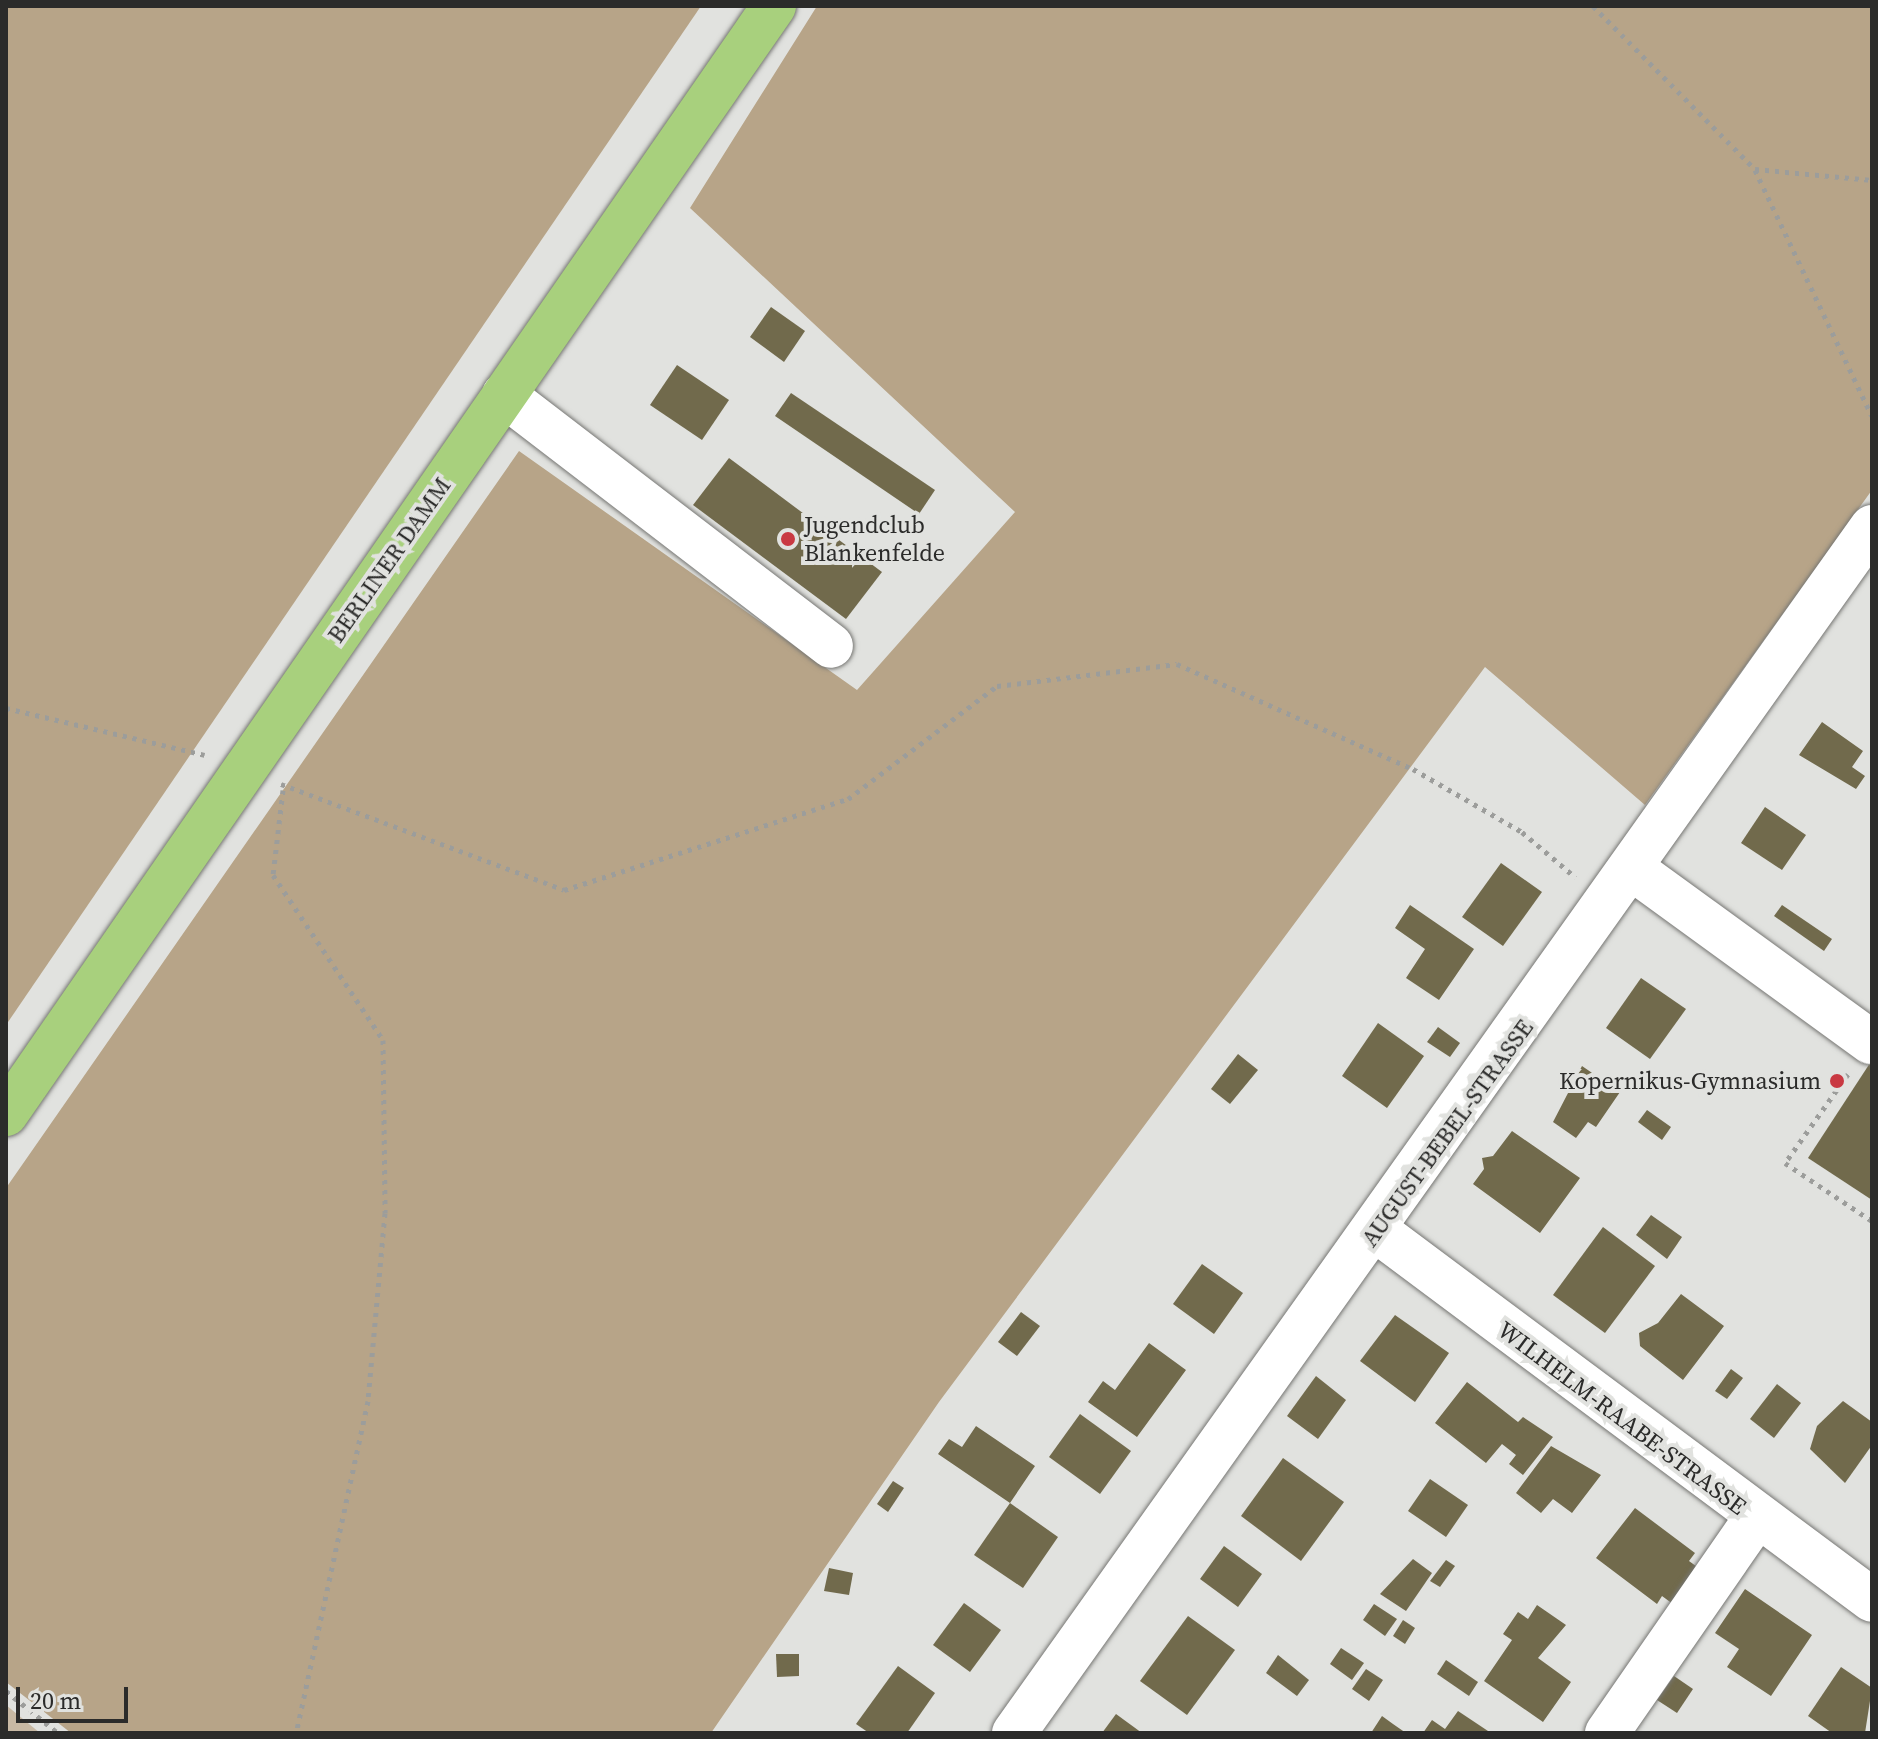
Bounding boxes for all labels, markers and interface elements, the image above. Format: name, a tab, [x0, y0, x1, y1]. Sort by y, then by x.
street label: BERLINER DAMM	[321, 472, 457, 648]
place label: Jugendclub Blankenfelde	[804, 511, 945, 567]
marker: Jugendclub Blankenfelde	[779, 530, 797, 548]
street label: AUGUST-BEBEL-STRASSE	[1355, 1014, 1539, 1252]
place label: Kopernikus-Gymnasium	[1559, 1067, 1821, 1095]
marker: Kopernikus-Gymnasium	[1828, 1072, 1846, 1090]
street label: WILHELM-RAABE-STRASSE	[1492, 1315, 1752, 1521]
scale bar	[20, 1671, 132, 1721]
text: 20 m	[30, 1684, 81, 1717]

